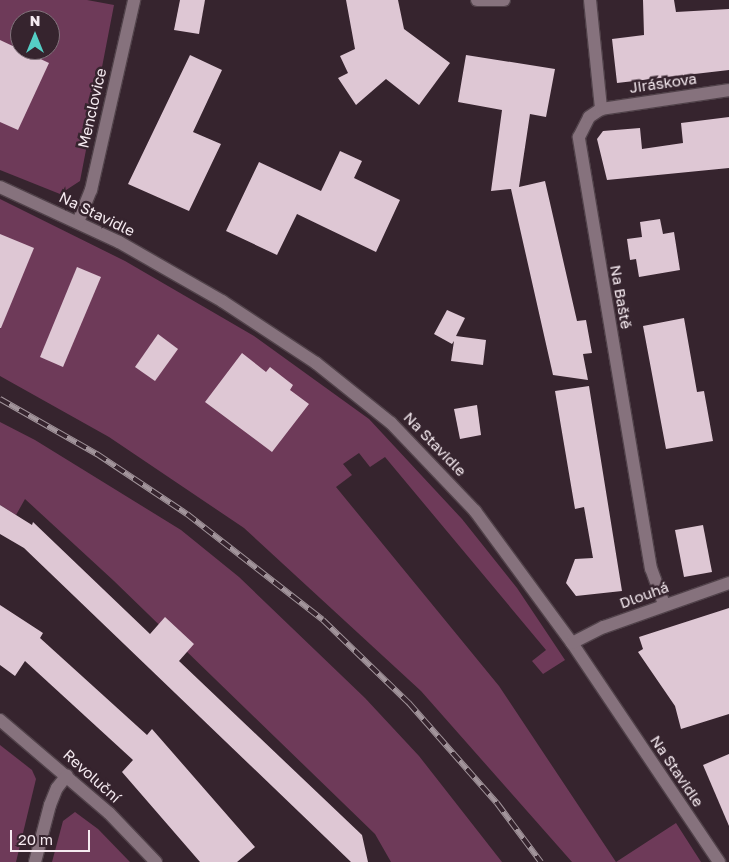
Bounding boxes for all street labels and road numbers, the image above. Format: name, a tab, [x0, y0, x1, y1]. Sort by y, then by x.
street label: Menclovice	[74, 66, 110, 150]
street label: Jiráskova	[628, 69, 698, 97]
street label: Na Stavidle	[56, 188, 138, 240]
street label: Na Baště	[607, 264, 635, 330]
street label: Na Stavidle	[400, 408, 470, 480]
street label: Dlouhá	[617, 578, 671, 612]
street label: Na Stavidle	[647, 732, 707, 810]
street label: Revoluční	[60, 746, 124, 806]

